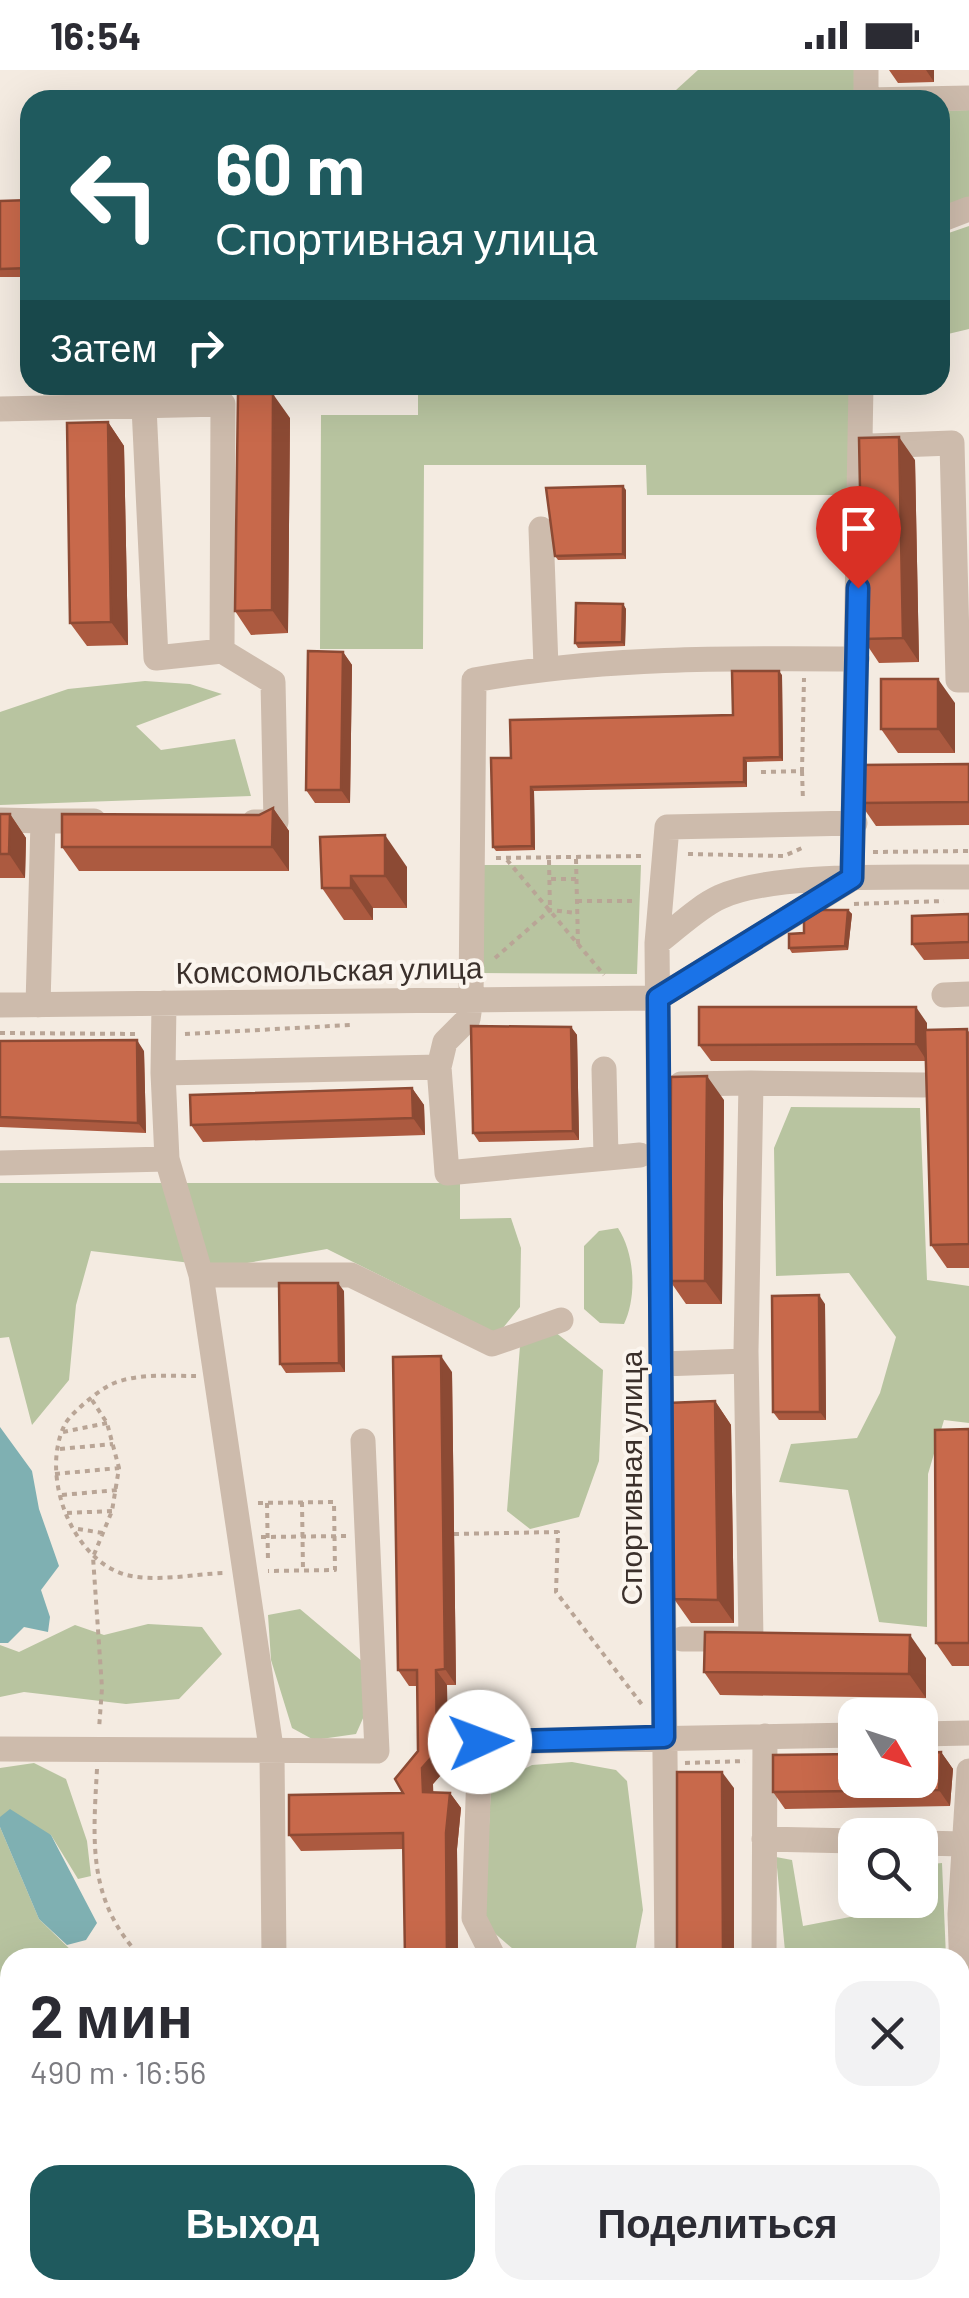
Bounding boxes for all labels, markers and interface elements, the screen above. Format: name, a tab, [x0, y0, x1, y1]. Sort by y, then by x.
text: 16:54	[50, 12, 141, 58]
text: 60 m	[215, 125, 365, 209]
icon: left	[50, 130, 180, 260]
text: Спортивная улица	[215, 210, 598, 264]
icon: right	[178, 320, 233, 375]
text: Затем	[50, 324, 158, 370]
pin	[816, 486, 901, 589]
icon: arrive	[831, 501, 886, 556]
street label: Комсомольская улица	[175, 948, 483, 990]
street label: Спортивная улица	[612, 1350, 648, 1606]
position arrow	[428, 1690, 532, 1794]
north arrow	[838, 1698, 938, 1798]
map controls	[838, 1698, 938, 1918]
button: search	[838, 1818, 938, 1918]
text: 2 мин	[30, 1978, 193, 2050]
button: close	[835, 1981, 940, 2086]
text: 490 m · 16:56	[30, 2052, 206, 2090]
button: Выход	[30, 2165, 475, 2280]
button: Поделиться	[495, 2165, 940, 2280]

